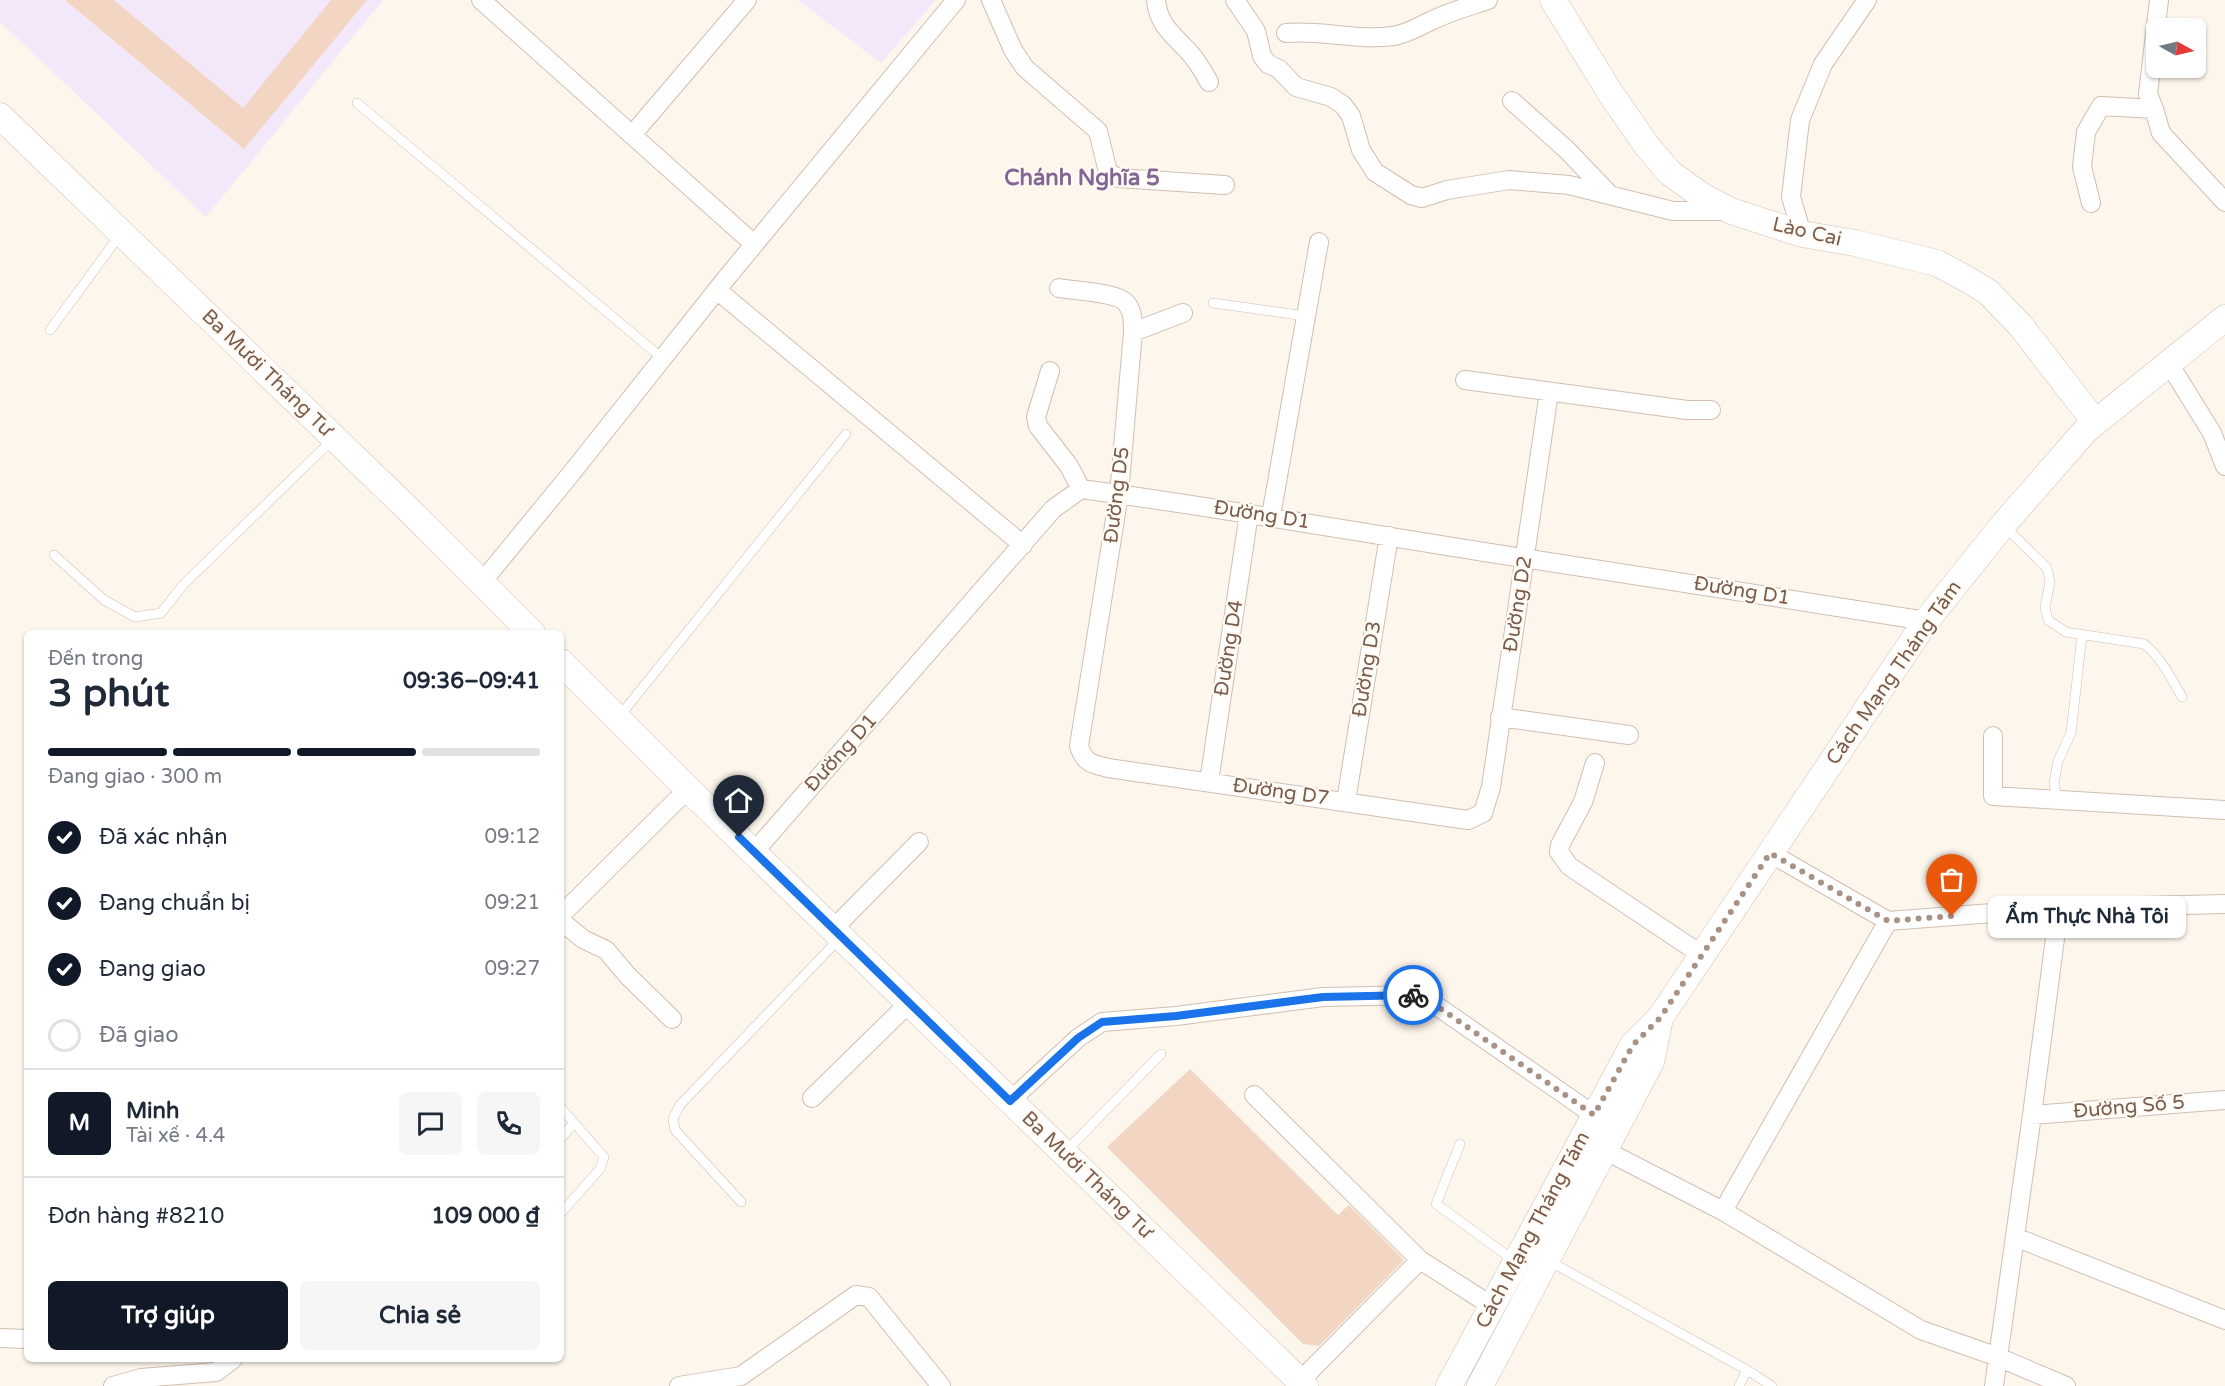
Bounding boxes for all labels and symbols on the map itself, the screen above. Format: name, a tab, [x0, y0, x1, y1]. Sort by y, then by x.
north arrow	[2146, 18, 2206, 78]
district label: Chánh Nghĩa 5	[1004, 165, 1160, 191]
street label: Lào Cai	[1770, 212, 1844, 252]
street label: Ba Mươi Tháng Tư	[196, 304, 339, 443]
street label: Đường D5	[1099, 445, 1135, 545]
street label: Đường D1	[1212, 496, 1312, 534]
street label: Đường D2	[1499, 554, 1537, 654]
street label: Đường D1	[1692, 572, 1792, 610]
street label: Cách Mạng Tháng Tám	[1821, 576, 1967, 770]
street label: Đường D4	[1210, 598, 1248, 698]
street label: Đường D3	[1348, 619, 1386, 719]
street label: Đường D1	[800, 709, 882, 797]
street label: Đường D7	[1231, 773, 1331, 811]
pin	[713, 775, 764, 837]
pin	[1926, 854, 1977, 916]
callout: Ẩm Thực Nhà Tôi	[1988, 895, 2186, 937]
courier	[1383, 965, 1443, 1025]
street label: Đường Số 5	[2072, 1090, 2186, 1124]
street label: Ba Mươi Tháng Tư	[1016, 1106, 1159, 1245]
street label: Cách Mạng Tháng Tám	[1471, 1128, 1595, 1332]

